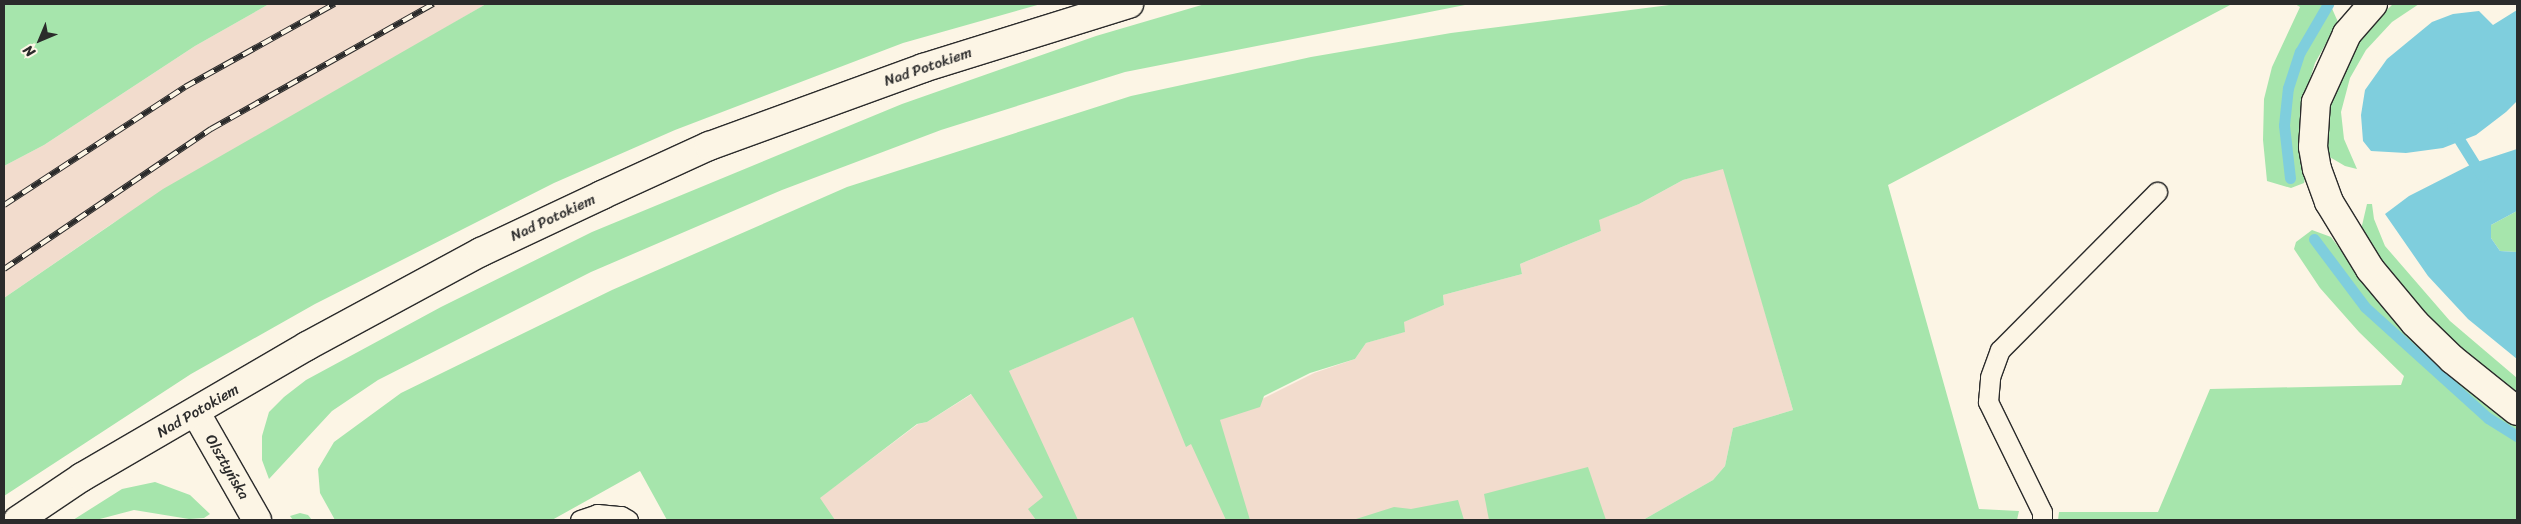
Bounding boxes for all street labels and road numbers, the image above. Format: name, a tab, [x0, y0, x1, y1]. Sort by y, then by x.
street label: Nad Potokiem	[882, 44, 974, 90]
street label: Nad Potokiem	[508, 190, 598, 246]
street label: Nad Potokiem	[154, 380, 242, 442]
street label: Olsztyńska	[201, 431, 253, 503]

